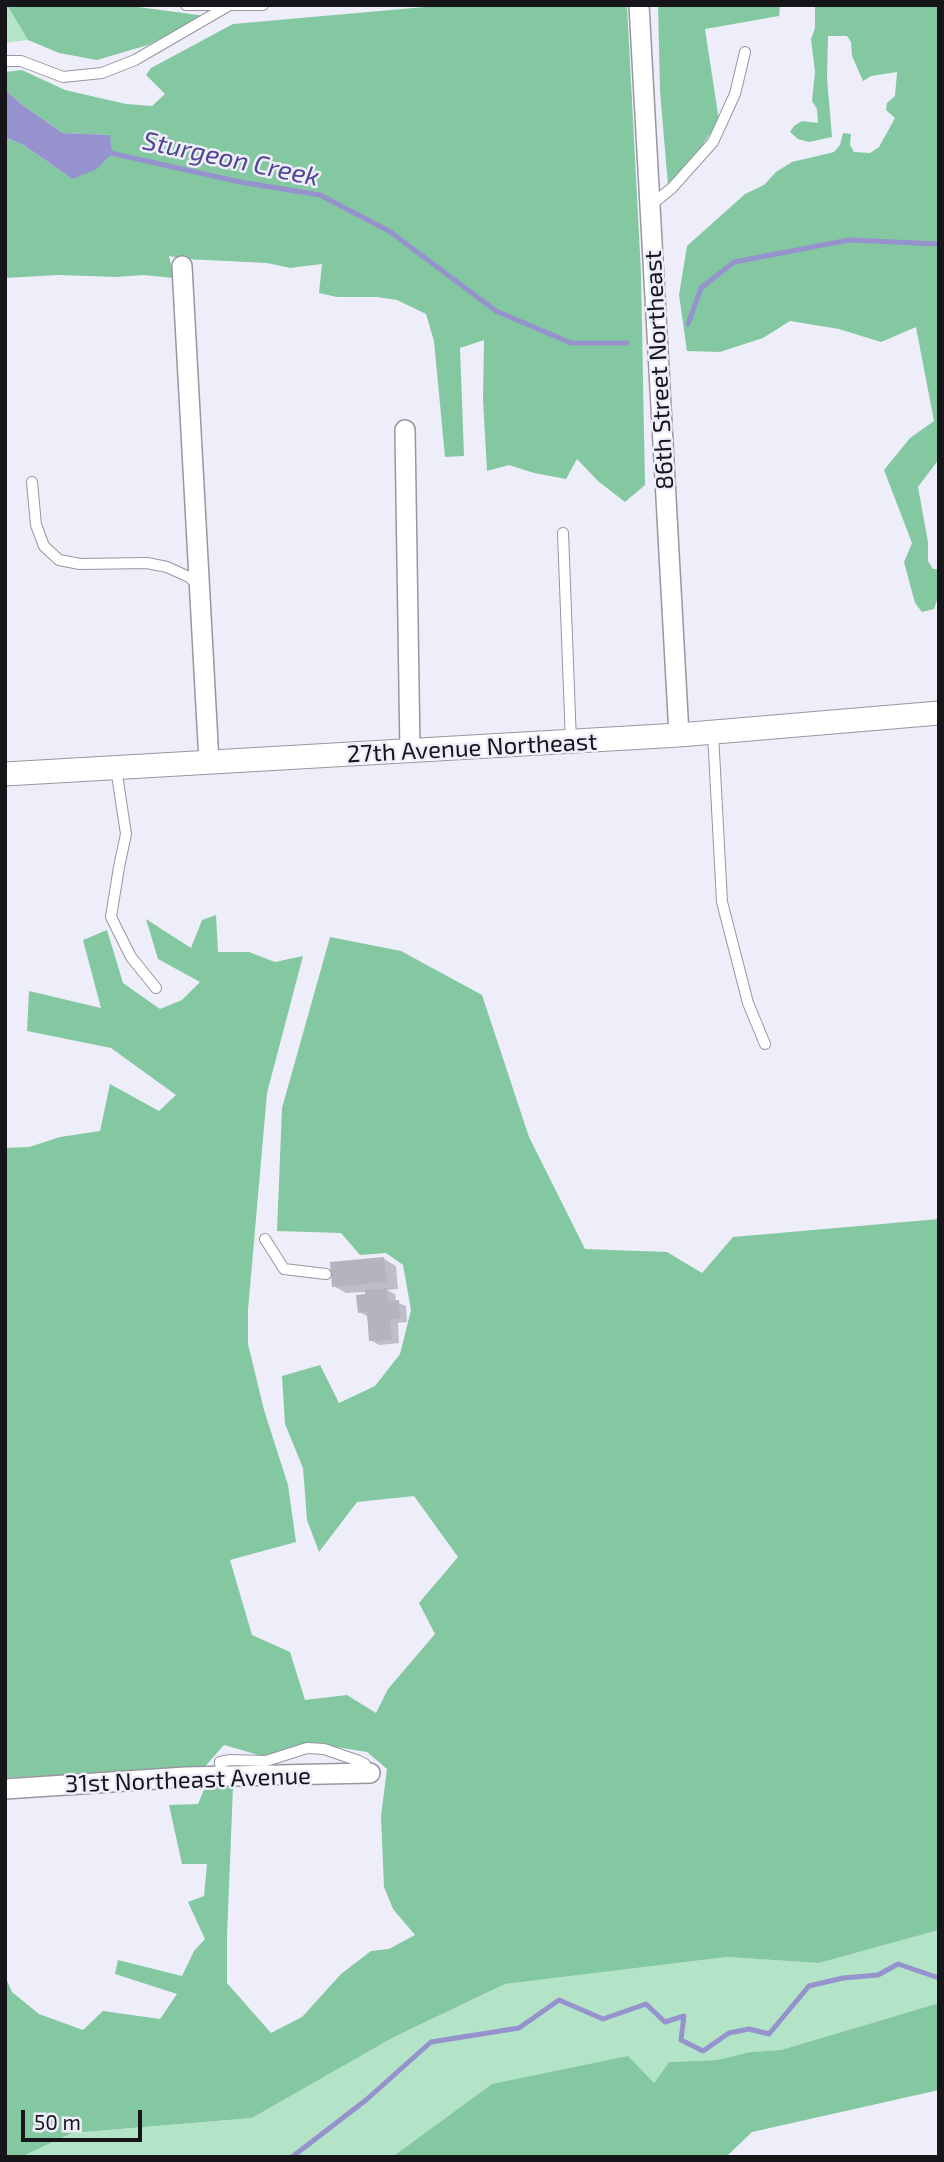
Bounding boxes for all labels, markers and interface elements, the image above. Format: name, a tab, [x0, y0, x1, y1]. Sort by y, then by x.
water label: Sturgeon Creek	[140, 125, 322, 193]
street label: 86th Street Northeast	[638, 250, 680, 490]
street label: 27th Avenue Northeast	[346, 727, 598, 769]
street label: 31st Northeast Avenue	[65, 1761, 311, 1799]
scale bar	[24, 2096, 145, 2140]
text: 50 m	[34, 2109, 81, 2134]

